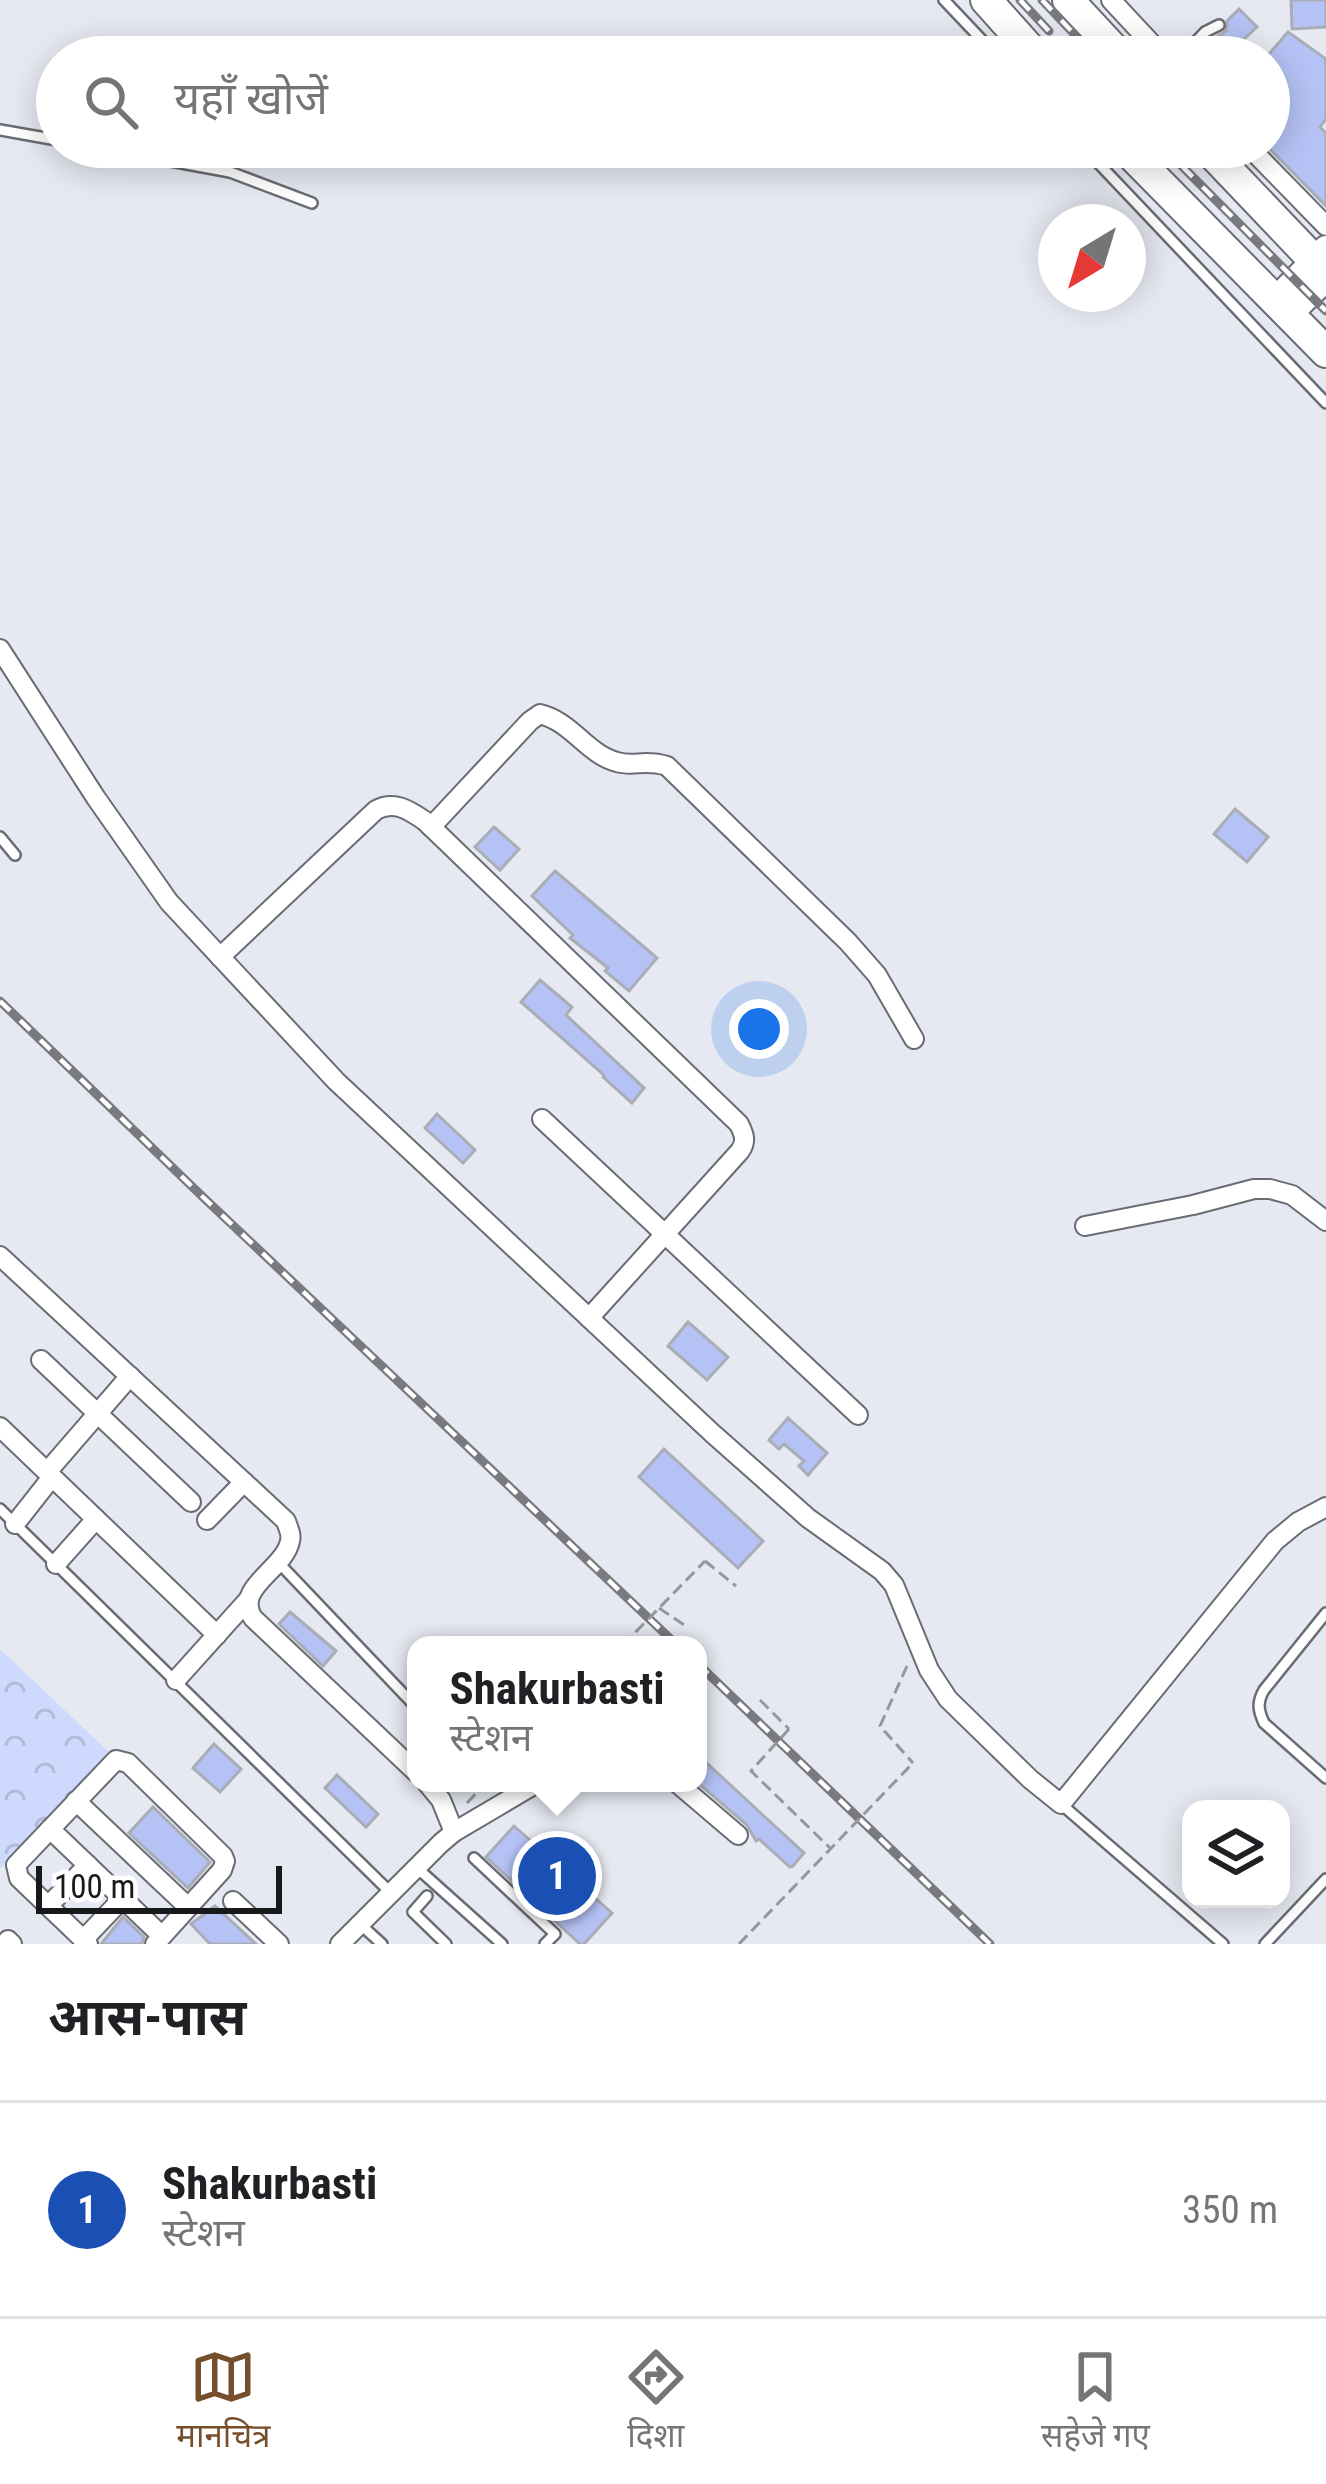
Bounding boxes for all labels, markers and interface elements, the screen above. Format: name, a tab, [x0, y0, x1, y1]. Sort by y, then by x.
search box	[36, 36, 1290, 168]
icon: search	[78, 69, 144, 135]
text: यहाँ खोजें	[174, 72, 328, 125]
north arrow	[1038, 204, 1146, 312]
your location	[729, 999, 789, 1059]
popup	[407, 1636, 707, 1792]
text: Shakurbasti	[449, 1662, 665, 1715]
text: स्टेशन	[449, 1715, 532, 1761]
map controls	[1182, 1800, 1290, 1908]
button: layers	[1182, 1800, 1290, 1908]
pin: 1	[518, 1831, 596, 1921]
scale bar	[36, 1860, 282, 1913]
text: 100 m	[54, 1867, 135, 1906]
text: आस-पास	[48, 1988, 246, 2047]
text: Shakurbasti	[162, 2157, 377, 2210]
text: 1	[77, 2187, 97, 2233]
text: 350 m	[1182, 2187, 1278, 2233]
text: स्टेशन	[162, 2210, 245, 2256]
tab: मानचित्र	[176, 2344, 270, 2460]
tab: दिशा	[623, 2344, 689, 2460]
tab: सहेजे गए	[1041, 2344, 1150, 2460]

